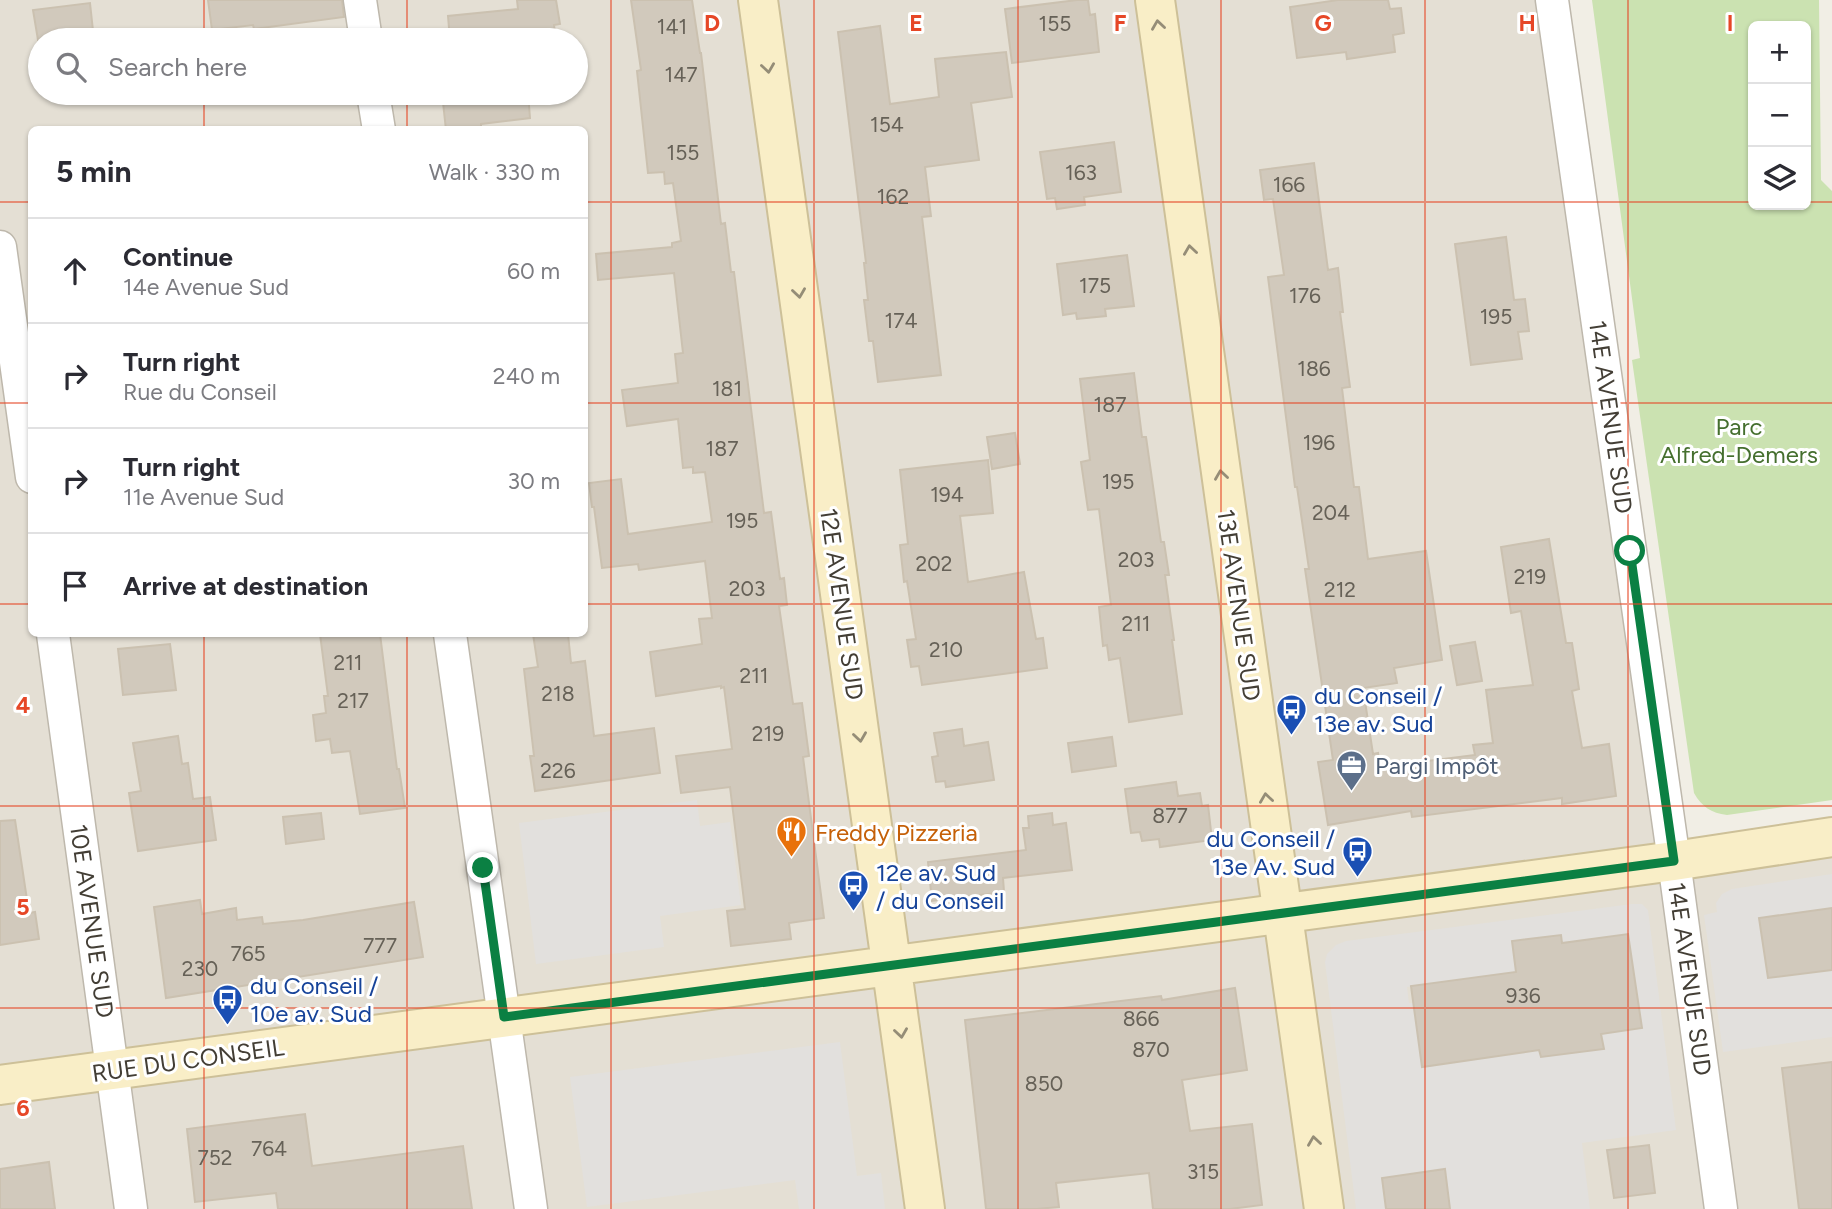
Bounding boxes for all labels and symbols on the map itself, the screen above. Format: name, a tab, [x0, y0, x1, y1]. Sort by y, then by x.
text: D	[704, 9, 720, 37]
text: E	[909, 9, 923, 37]
text: F	[1114, 9, 1127, 37]
text: G	[1314, 9, 1332, 37]
text: H	[1518, 9, 1536, 37]
text: I	[1727, 9, 1733, 37]
house number: 155	[1039, 11, 1071, 36]
house number: 141	[657, 14, 687, 39]
one-way arrow	[1151, 19, 1166, 30]
house number: 147	[665, 62, 698, 87]
one-way arrow	[760, 62, 775, 73]
house number: 154	[870, 112, 904, 137]
house number: 155	[667, 140, 699, 165]
house number: 163	[1065, 160, 1097, 185]
house number: 166	[1273, 172, 1305, 197]
house number: 162	[877, 184, 909, 209]
one-way arrow	[1182, 244, 1197, 256]
house number: 175	[1079, 273, 1111, 298]
house number: 176	[1289, 283, 1321, 308]
one-way arrow	[791, 287, 806, 299]
house number: 195	[1480, 304, 1512, 329]
house number: 174	[885, 308, 918, 333]
street label: 14E AVENUE SUD	[1583, 318, 1639, 516]
house number: 186	[1297, 356, 1331, 381]
house number: 181	[712, 376, 742, 401]
house number: 187	[1094, 392, 1126, 417]
park label: Parc Alfred-Demers	[1660, 412, 1818, 469]
house number: 196	[1303, 430, 1335, 455]
house number: 187	[706, 436, 738, 461]
house number: 195	[1102, 469, 1134, 494]
one-way arrow	[1214, 469, 1229, 481]
house number: 194	[930, 482, 964, 507]
house number: 204	[1312, 500, 1350, 525]
street label: 12E AVENUE SUD	[814, 506, 870, 702]
street label: 13E AVENUE SUD	[1211, 507, 1267, 703]
house number: 195	[726, 508, 758, 533]
route start	[1614, 535, 1645, 566]
house number: 203	[1118, 547, 1154, 572]
house number: 202	[916, 551, 952, 576]
house number: 219	[1514, 564, 1546, 589]
house number: 203	[729, 576, 765, 601]
house number: 212	[1324, 577, 1356, 602]
house number: 211	[1121, 611, 1151, 636]
house number: 210	[929, 637, 963, 662]
house number: 211	[333, 650, 363, 675]
house number: 211	[739, 663, 769, 688]
house number: 218	[541, 681, 575, 706]
place label: du Conseil / 13e av. Sud	[1314, 681, 1442, 738]
house number: 217	[337, 688, 369, 713]
text: 4	[16, 691, 30, 719]
bus stop icon: du Conseil / 13e av. Sud	[1274, 692, 1308, 736]
house number: 219	[752, 721, 784, 746]
one-way arrow	[852, 731, 867, 743]
office icon: Pargi Impôt	[1335, 748, 1369, 792]
place label: Pargi Impôt	[1375, 751, 1499, 780]
house number: 226	[540, 758, 576, 783]
one-way arrow	[1259, 792, 1274, 803]
house number: 877	[1152, 803, 1188, 828]
restaurant icon: Freddy Pizzeria	[775, 815, 809, 859]
place label: Freddy Pizzeria	[815, 818, 978, 847]
street label: 10E AVENUE SUD	[64, 822, 120, 1020]
place label: du Conseil / 13e Av. Sud	[1207, 824, 1335, 881]
bus stop icon: du Conseil / 13e Av. Sud	[1341, 835, 1375, 879]
route end	[467, 852, 498, 883]
place label: 12e av. Sud / du Conseil	[876, 858, 1004, 915]
bus stop icon: 12e av. Sud / du Conseil	[836, 869, 870, 913]
street label: 14E AVENUE SUD	[1662, 880, 1718, 1078]
text: 5	[16, 893, 30, 921]
house number: 777	[363, 933, 397, 958]
house number: 765	[230, 941, 266, 966]
house number: 230	[182, 956, 218, 981]
place label: du Conseil / 10e av. Sud	[250, 971, 378, 1028]
bus stop icon: du Conseil / 10e av. Sud	[210, 982, 244, 1026]
house number: 936	[1505, 983, 1541, 1008]
house number: 866	[1123, 1006, 1159, 1031]
one-way arrow	[893, 1027, 908, 1039]
street label: RUE DU CONSEIL	[90, 1032, 287, 1088]
house number: 870	[1132, 1037, 1170, 1062]
house number: 850	[1025, 1071, 1063, 1096]
text: 6	[16, 1094, 30, 1122]
house number: 764	[251, 1136, 287, 1161]
one-way arrow	[1307, 1136, 1322, 1147]
house number: 752	[197, 1145, 233, 1170]
house number: 315	[1187, 1159, 1219, 1184]

